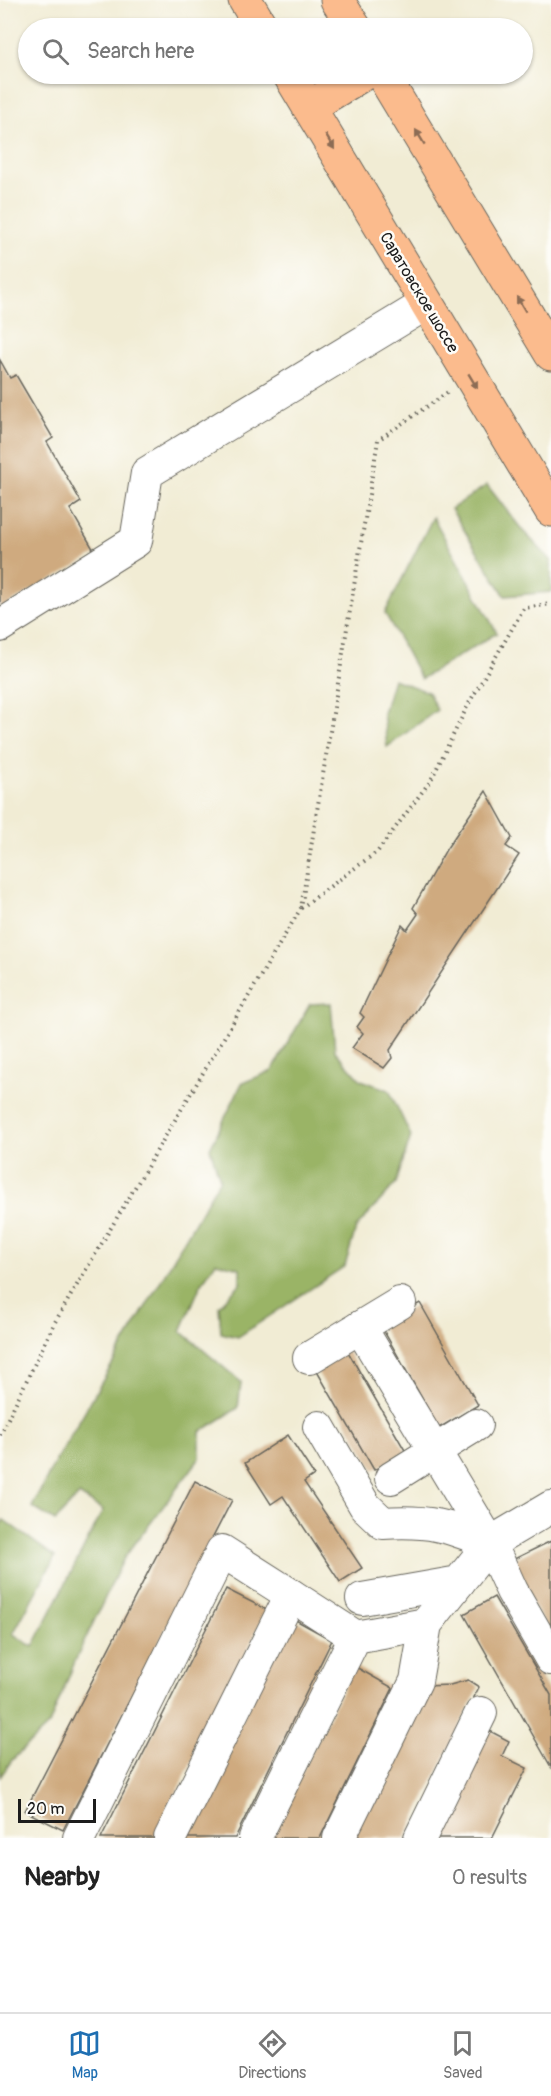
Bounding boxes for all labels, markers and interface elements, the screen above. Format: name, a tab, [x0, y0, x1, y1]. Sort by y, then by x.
search box	[18, 18, 533, 84]
icon: search	[39, 35, 72, 68]
text: Search here	[87, 37, 194, 65]
one-way arrow	[415, 129, 426, 145]
one-way arrow	[324, 134, 335, 150]
street label: Саратовское шоссе	[375, 229, 463, 357]
one-way arrow	[515, 296, 526, 312]
one-way arrow	[468, 373, 479, 389]
scale bar	[18, 1796, 96, 1824]
text: 20 m	[27, 1799, 65, 1819]
text: Nearby	[24, 1861, 100, 1893]
text: 0 results	[452, 1865, 527, 1890]
tab: Map	[68, 2027, 101, 2083]
tab: Directions	[238, 2027, 306, 2083]
tab: Saved	[443, 2027, 483, 2083]

